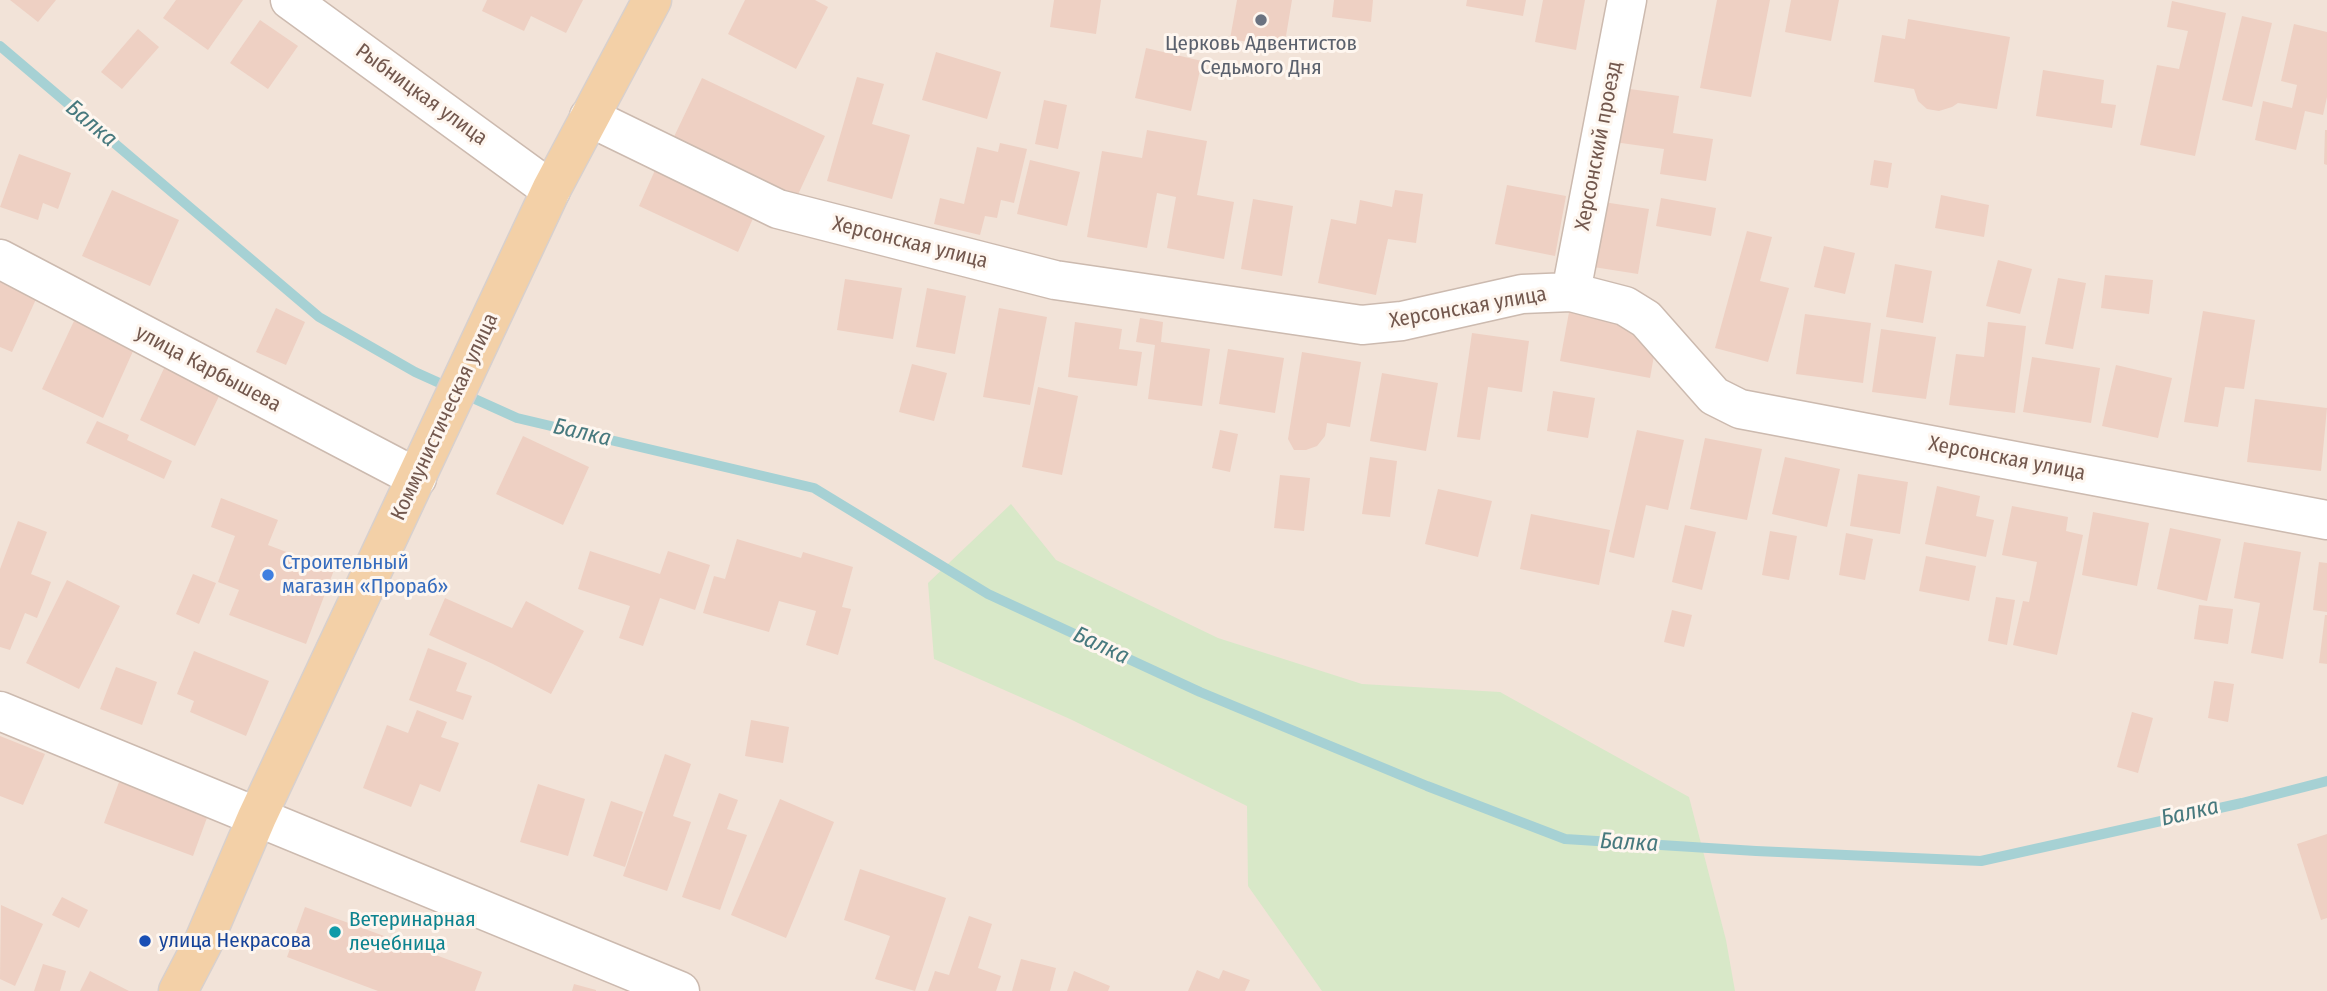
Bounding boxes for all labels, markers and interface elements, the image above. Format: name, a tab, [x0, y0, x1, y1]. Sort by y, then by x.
marker: Церковь Адвентистов Седьмого Дня	[1253, 12, 1269, 28]
place label: Церковь Адвентистов Седьмого Дня	[1165, 31, 1357, 81]
street label: Рыбницкая улица	[350, 39, 492, 151]
street label: Херсонский проезд	[1570, 59, 1628, 233]
water label: Балка	[60, 95, 122, 153]
street label: Херсонская улица	[830, 212, 990, 274]
street label: Херсонская улица	[1387, 282, 1549, 334]
street label: Коммунистическая улица	[386, 309, 504, 525]
street label: улица Карбышева	[131, 320, 285, 418]
water label: Балка	[550, 413, 614, 453]
street label: Херсонская улица	[1927, 431, 2087, 487]
place label: Строительный магазин «Прораб»	[282, 550, 449, 600]
marker: Строительный магазин «Прораб»	[260, 567, 276, 583]
water label: Балка	[1069, 621, 1133, 671]
water label: Балка	[2158, 793, 2222, 833]
water label: Балка	[1599, 828, 1659, 858]
place label: Ветеринарная лечебница	[349, 907, 476, 957]
marker: Ветеринарная лечебница	[327, 924, 343, 940]
place label: улица Некрасова	[159, 928, 311, 954]
marker: улица Некрасова	[137, 933, 153, 949]

